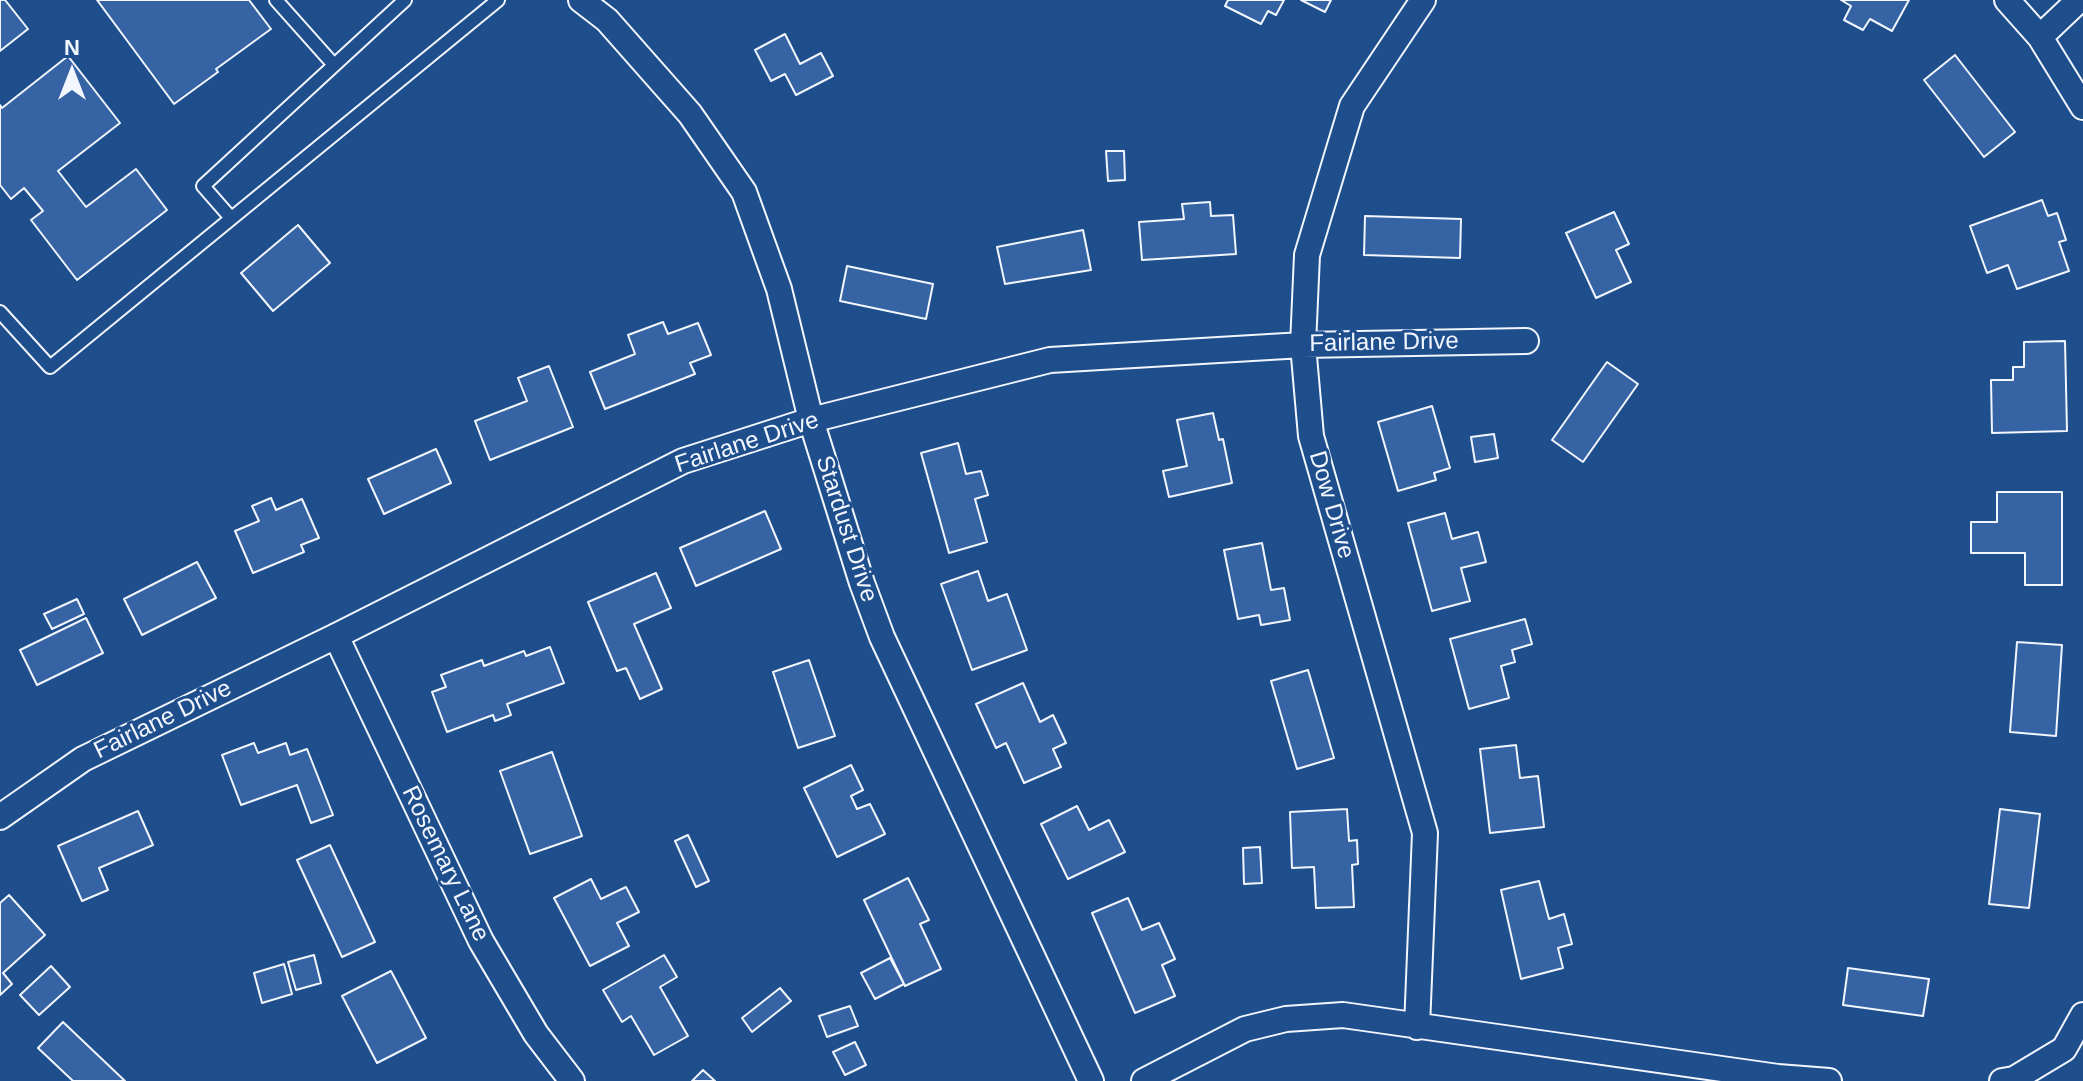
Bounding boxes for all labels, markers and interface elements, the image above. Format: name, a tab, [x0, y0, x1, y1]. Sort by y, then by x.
north arrow	[32, 32, 112, 112]
text: N	[64, 35, 80, 60]
street label: Fairlane Drive	[1309, 327, 1459, 359]
street label: Fairlane Drive	[672, 406, 822, 480]
street label: Dow Drive	[1302, 448, 1360, 562]
street label: Stardust Drive	[809, 452, 883, 606]
street label: Fairlane Drive	[90, 674, 236, 766]
street label: Rosemary Lane	[395, 782, 495, 946]

